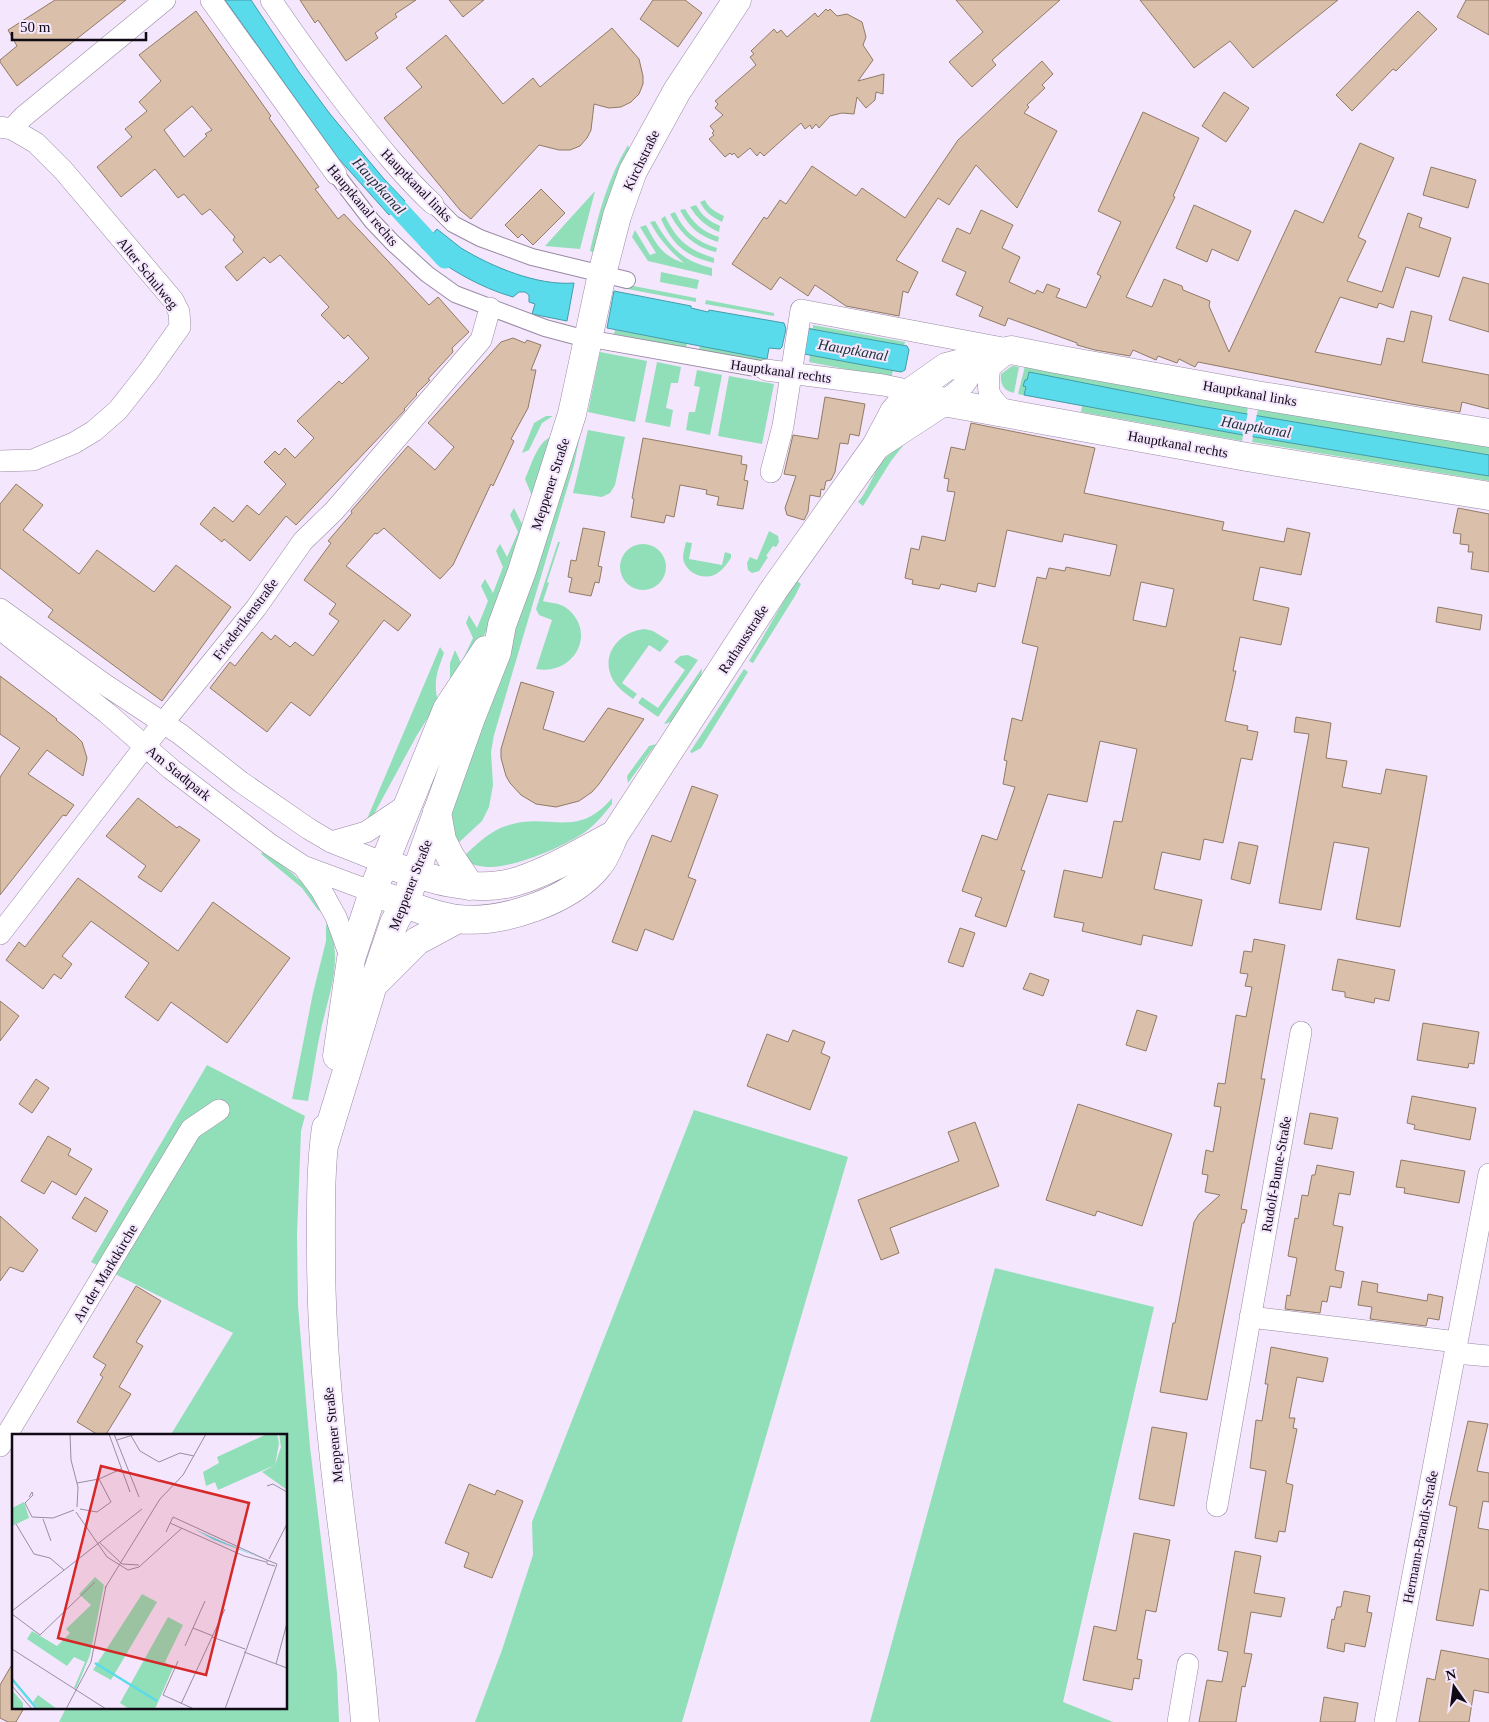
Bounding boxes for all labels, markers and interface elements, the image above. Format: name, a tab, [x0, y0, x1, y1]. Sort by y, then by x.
scale bar	[12, 10, 146, 42]
text: 50 m	[20, 19, 51, 35]
street label: Kirchstraße	[620, 128, 663, 193]
street label: Hauptkanal links	[378, 145, 456, 225]
water label: Hauptkanal	[349, 154, 409, 218]
street label: Hauptkanal rechts	[324, 162, 401, 249]
street label: Alter Schulweg	[114, 235, 181, 312]
water label: Hauptkanal	[816, 336, 889, 364]
street label: Hauptkanal rechts	[730, 357, 832, 386]
street label: Hauptkanal links	[1202, 378, 1298, 409]
water label: Hauptkanal	[1219, 413, 1292, 441]
street label: Hauptkanal rechts	[1127, 428, 1229, 461]
street label: Meppener Straße	[529, 436, 572, 532]
street label: Friederikenstraße	[210, 576, 281, 663]
street label: Rathausstraße	[716, 602, 771, 676]
street label: Am Stadtpark	[144, 743, 214, 804]
street label: Meppener Straße	[386, 838, 435, 933]
street label: Rudolf-Bunte-Straße	[1259, 1115, 1294, 1233]
street label: An der Marktkirche	[70, 1222, 140, 1325]
street label: Meppener Straße	[321, 1386, 346, 1483]
inset map	[12, 1434, 288, 1710]
street label: Hermann-Brandi-Straße	[1400, 1469, 1441, 1605]
north arrow	[1429, 1662, 1479, 1712]
text: N	[1444, 1666, 1458, 1683]

